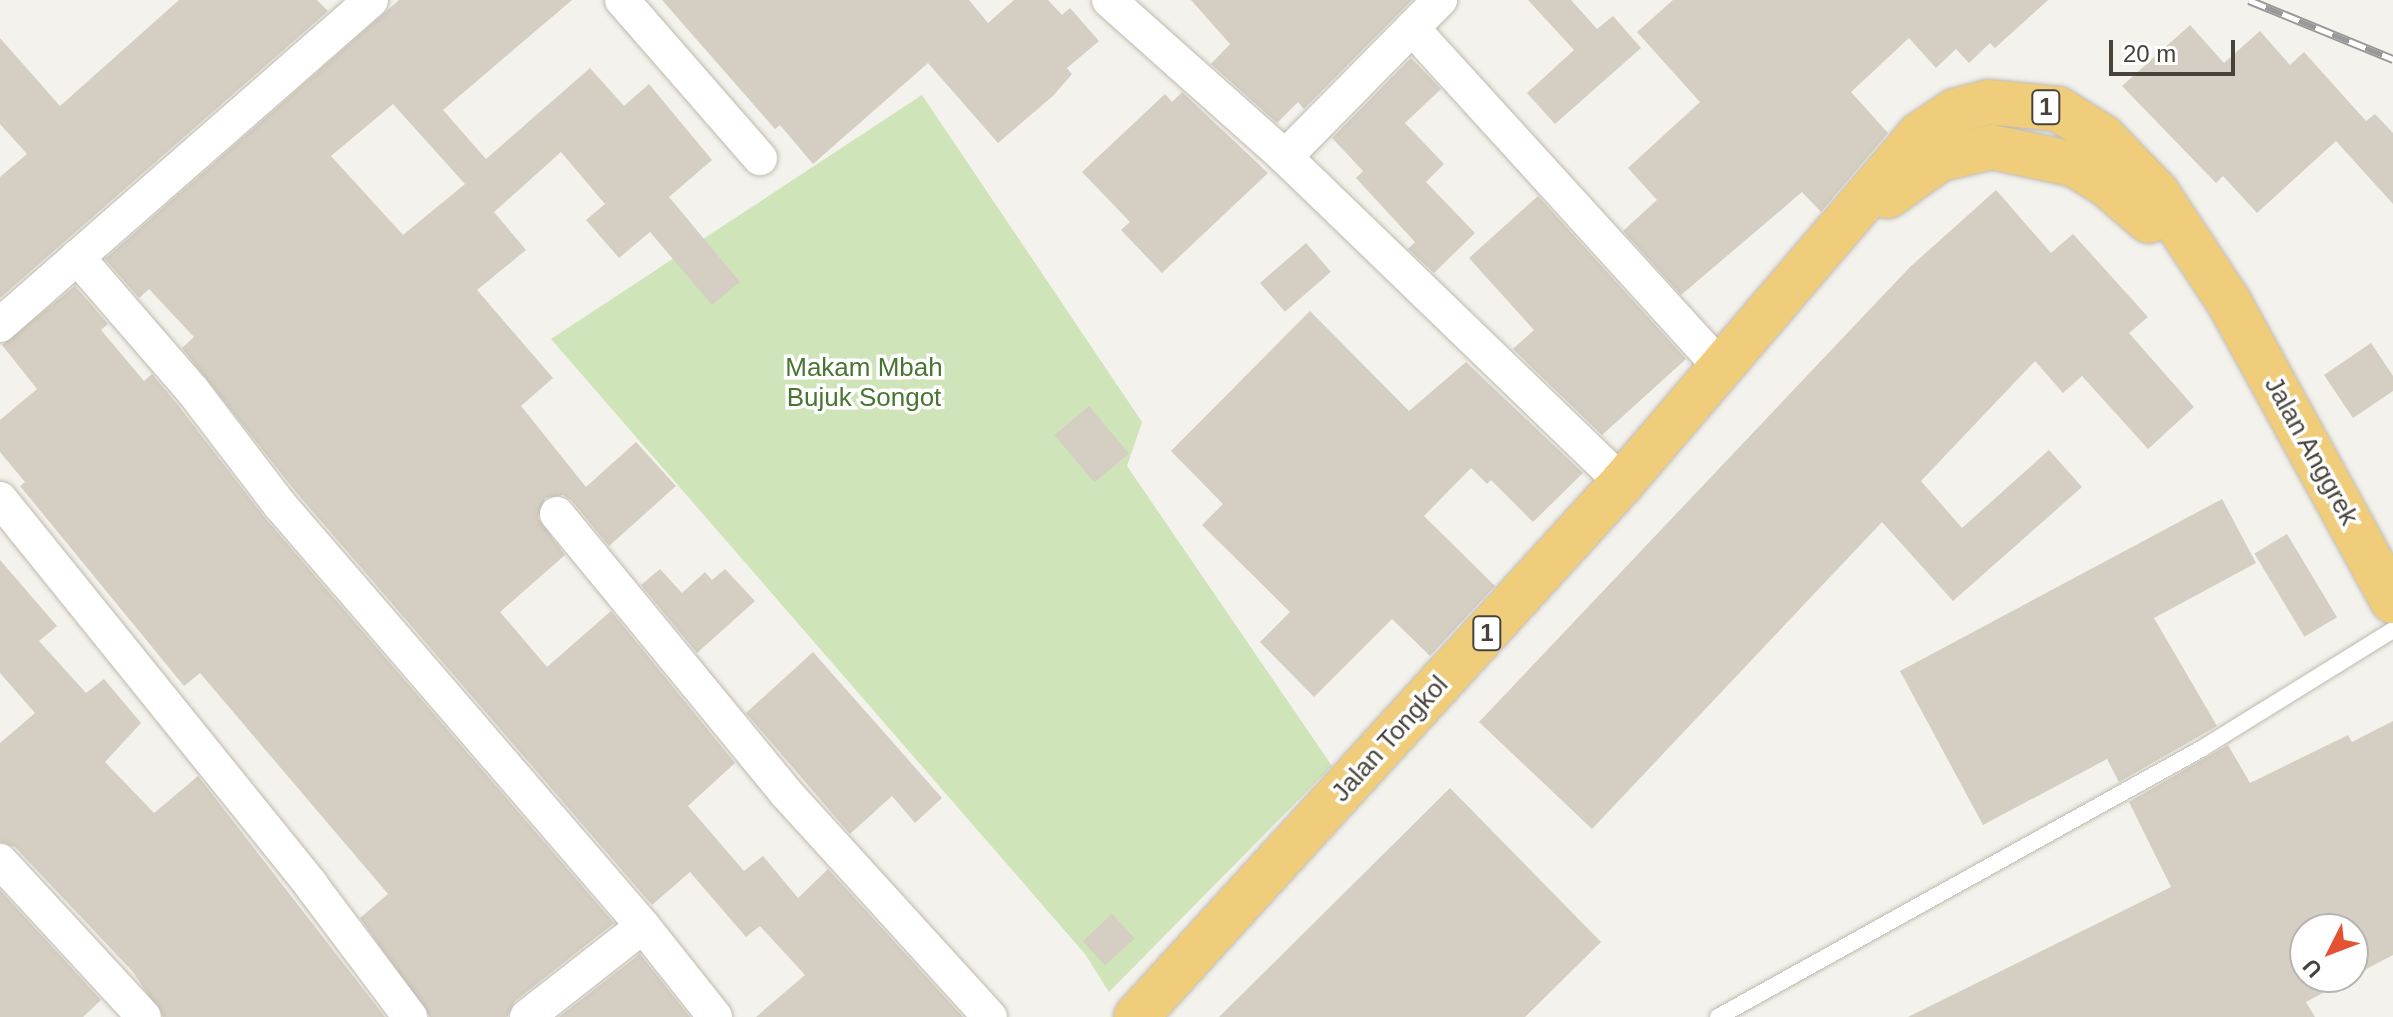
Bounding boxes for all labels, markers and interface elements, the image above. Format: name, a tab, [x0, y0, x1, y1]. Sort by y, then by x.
scale bar	[2113, 24, 2239, 74]
text: 20 m	[2123, 40, 2176, 67]
road number: 1	[2030, 87, 2062, 127]
park label: Makam Mbah Bujuk Songot	[785, 352, 943, 414]
street label: Jalan Anggrek	[2257, 371, 2365, 531]
road number: 1	[1471, 613, 1503, 653]
street label: Jalan Tongkol	[1325, 669, 1455, 809]
north arrow	[2289, 913, 2369, 993]
text: U	[2298, 954, 2327, 982]

